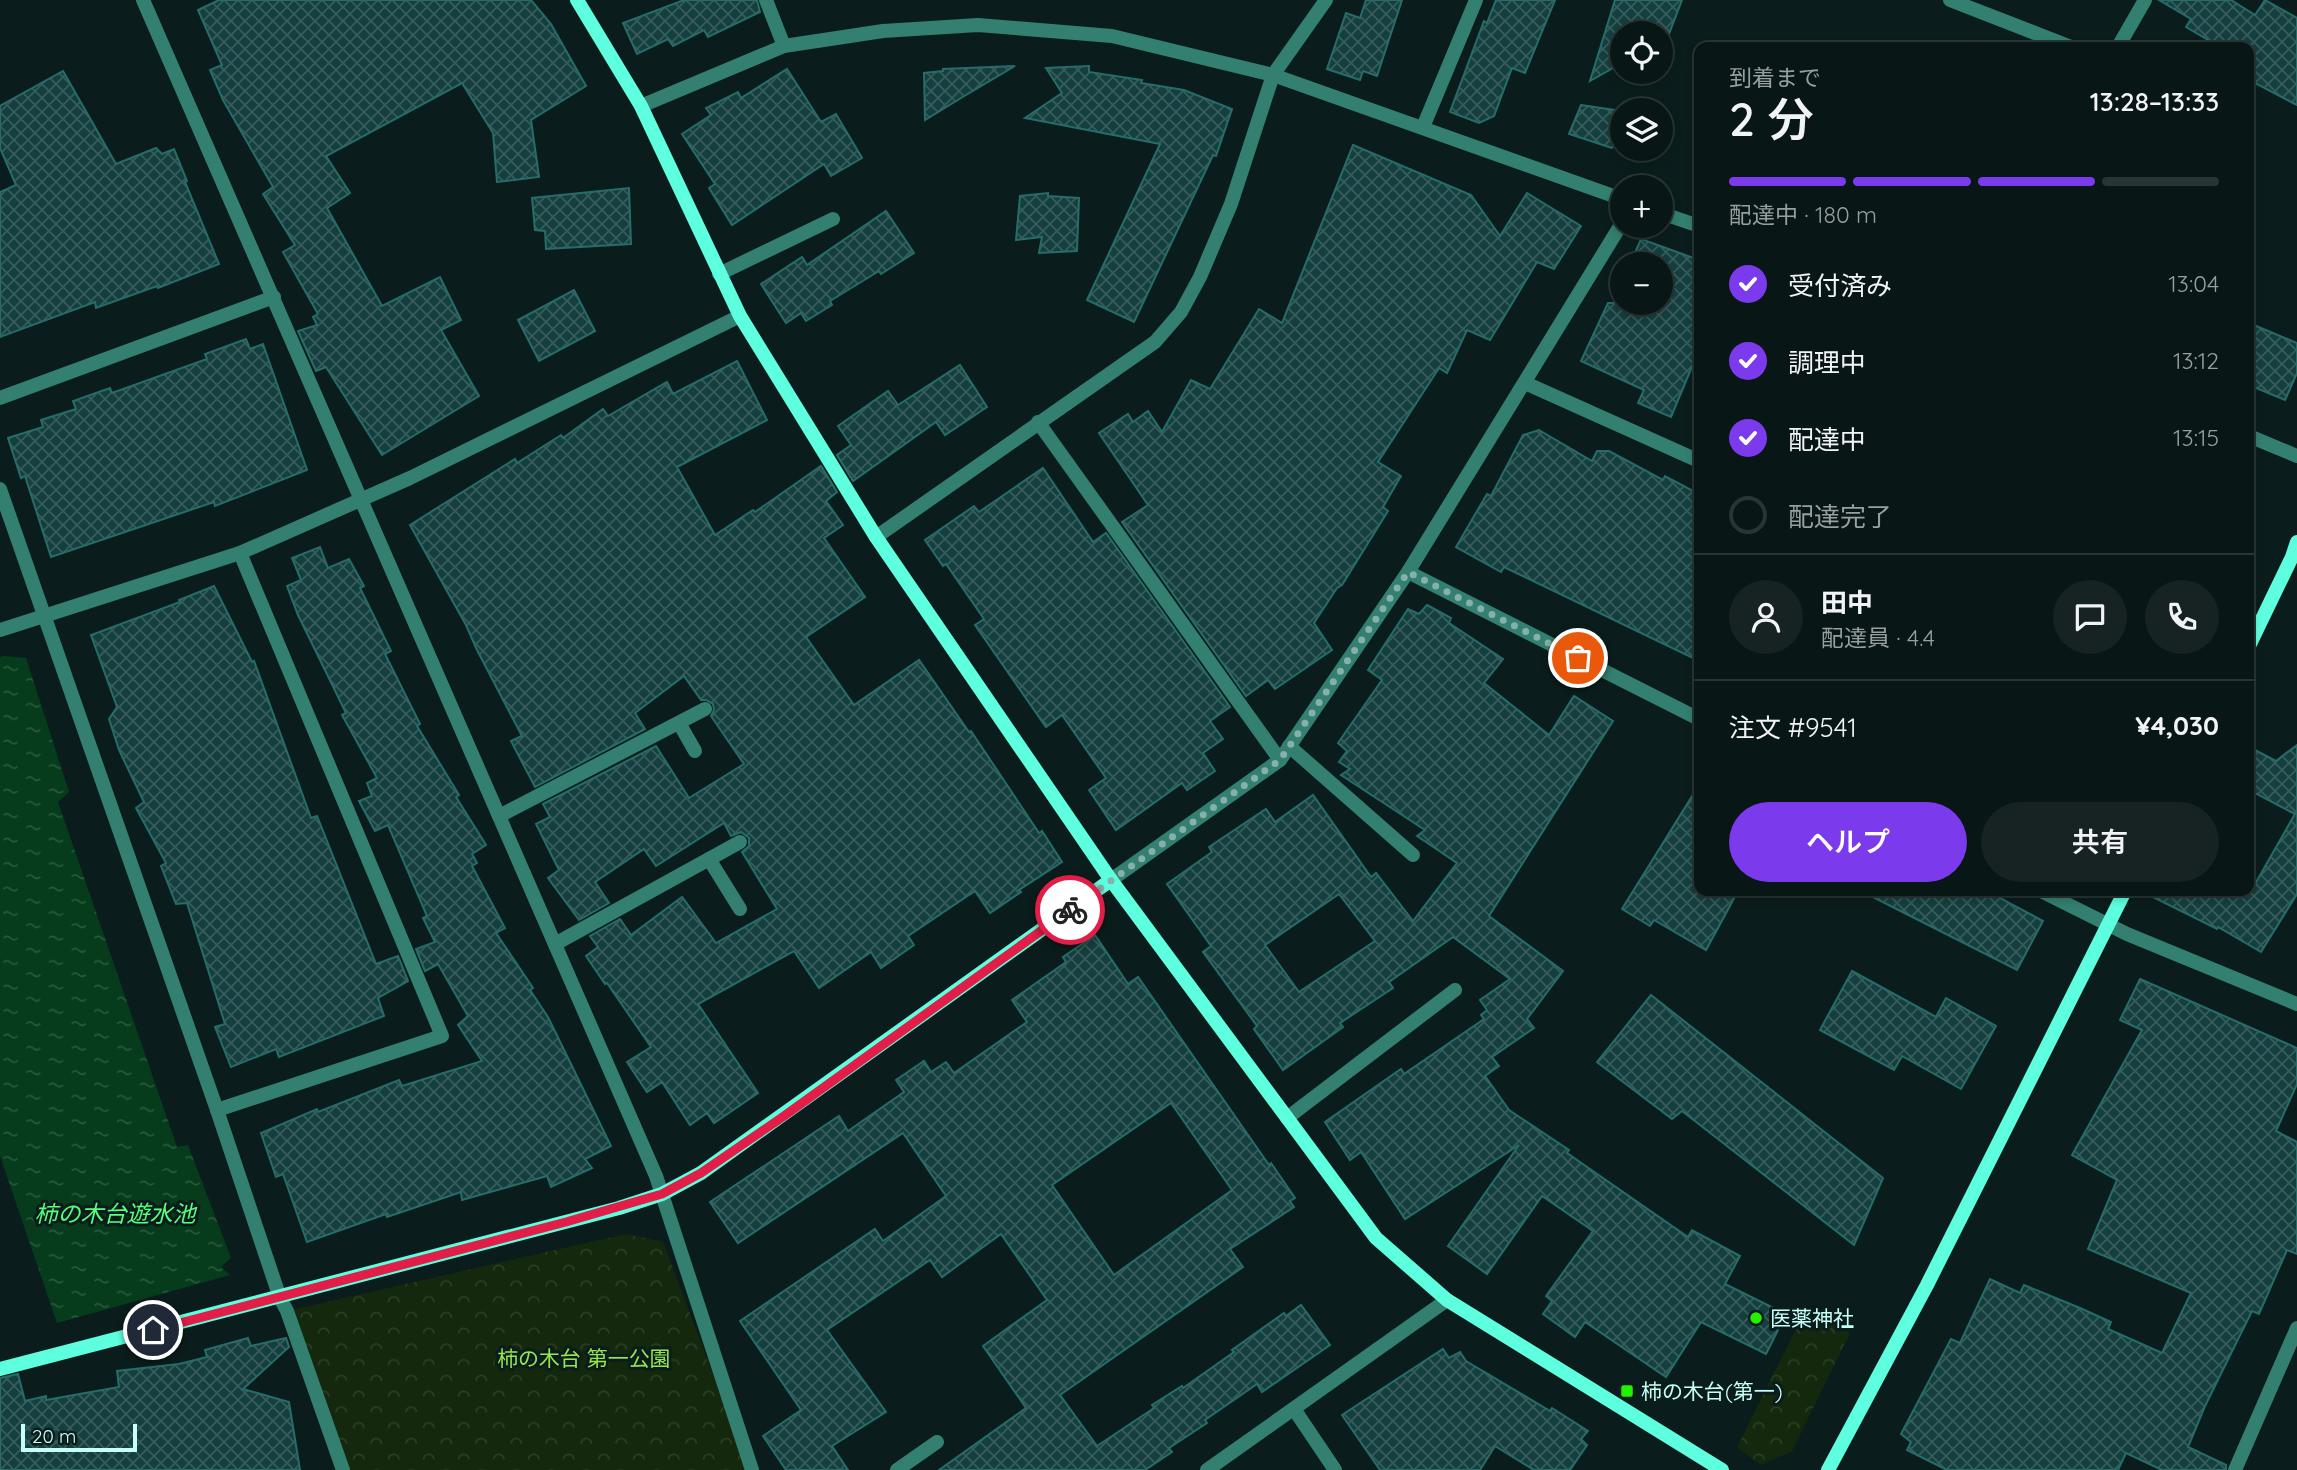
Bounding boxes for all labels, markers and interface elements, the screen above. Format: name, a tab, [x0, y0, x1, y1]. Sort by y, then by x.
map controls	[1610, 21, 1673, 315]
button: locate	[1610, 21, 1673, 84]
text: 到着まで	[1729, 63, 1821, 92]
text: 13:28–13:33	[2090, 85, 2219, 118]
text: 2 分	[1729, 90, 1814, 148]
button: layers	[1610, 98, 1673, 161]
button: +	[1610, 175, 1673, 238]
text: 配達中 · 180 m	[1729, 200, 1877, 229]
button: −	[1610, 252, 1673, 315]
icon: check	[1729, 265, 1767, 303]
text: 受付済み	[1788, 269, 1892, 302]
text: 13:04	[2168, 269, 2219, 298]
icon: check	[1729, 342, 1767, 380]
text: 調理中	[1788, 346, 1866, 379]
text: 13:12	[2173, 346, 2219, 375]
icon: check	[1729, 419, 1767, 457]
text: 配達中	[1788, 423, 1866, 456]
text: 13:15	[2173, 423, 2219, 452]
text: 配達完了	[1788, 500, 1892, 533]
button: person	[1729, 580, 1803, 654]
button: chat	[2053, 580, 2127, 654]
button: phone	[2145, 580, 2219, 654]
text: 田中	[1821, 586, 1873, 619]
text: 配達員 · 4.4	[1821, 623, 1935, 652]
pin	[1548, 628, 1608, 688]
icon: bag	[1559, 639, 1597, 677]
text: ¥4,030	[2135, 709, 2219, 742]
text: 注文 #9541	[1729, 711, 1857, 744]
button: ヘルプ	[1729, 802, 1967, 882]
button: 共有	[1981, 802, 2219, 882]
courier	[1035, 875, 1105, 945]
icon: bike	[1051, 891, 1089, 929]
water label: 柿の木台遊水池	[35, 1199, 198, 1228]
pin	[123, 1300, 183, 1360]
place label: 医薬神社	[1770, 1305, 1854, 1331]
marker: 医薬神社	[1748, 1310, 1764, 1326]
icon: home	[134, 1311, 172, 1349]
park label: 柿の木台 第一公園	[497, 1345, 671, 1371]
place label: 柿の木台(第一)	[1641, 1378, 1783, 1404]
marker: 柿の木台(第一)	[1619, 1383, 1635, 1399]
scale bar	[21, 1421, 136, 1453]
text: 20 m	[32, 1424, 76, 1448]

